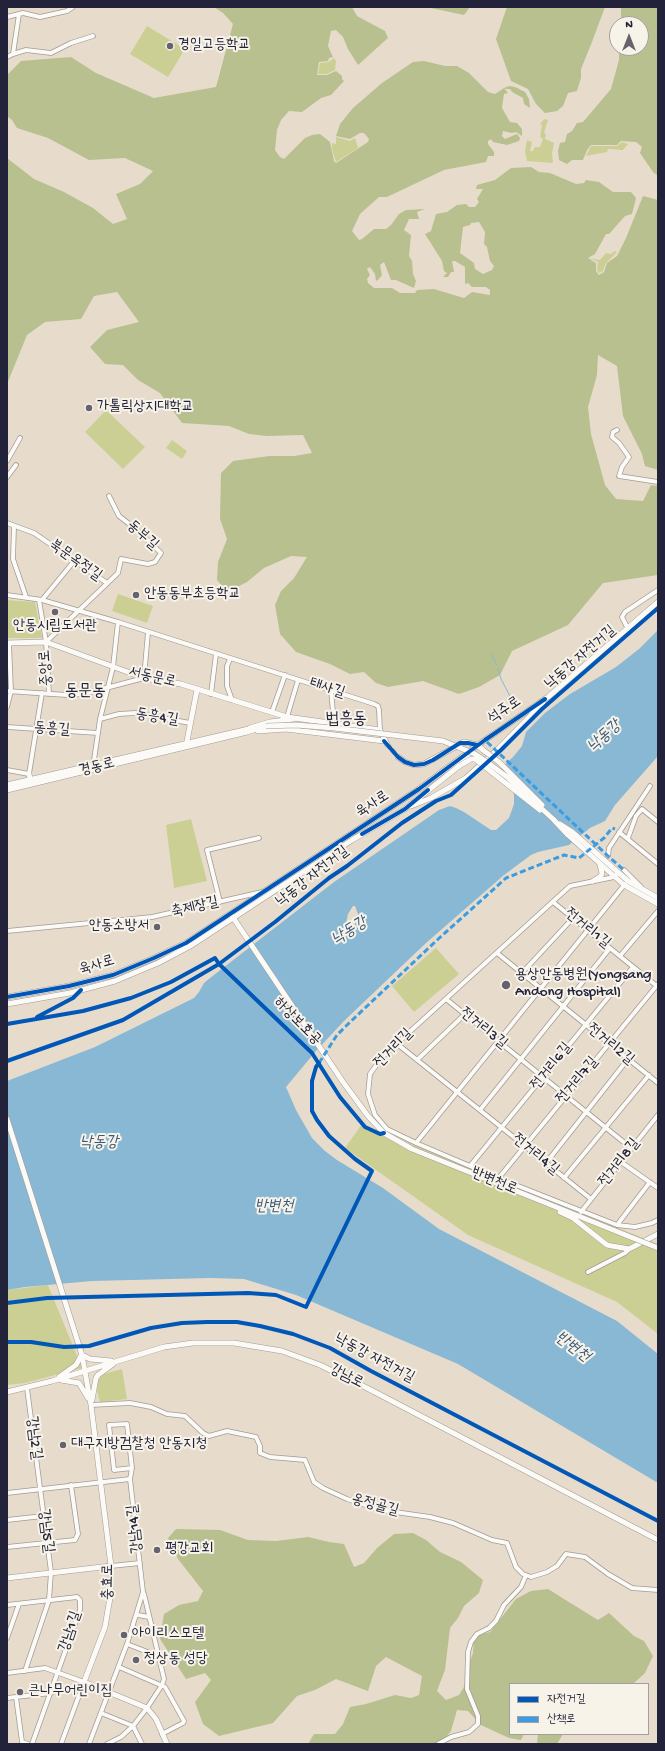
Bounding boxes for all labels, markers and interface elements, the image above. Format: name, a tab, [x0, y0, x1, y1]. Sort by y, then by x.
north arrow	[609, 16, 649, 56]
text: N	[625, 19, 633, 31]
place label: 경일고등학교	[178, 37, 250, 55]
marker: 경일고등학교	[165, 41, 175, 51]
place label: 가톨릭상지대학교	[97, 399, 194, 417]
marker: 가톨릭상지대학교	[84, 403, 94, 413]
street label: 동부길	[122, 517, 162, 555]
street label: 북문옥정길	[45, 536, 105, 586]
place label: 안동동부초등학교	[144, 586, 241, 604]
marker: 안동동부초등학교	[131, 590, 141, 600]
marker: 안동시립도서관	[50, 607, 60, 617]
place label: 안동시립도서관	[13, 618, 97, 636]
street label: 낙동강 자전거길	[542, 622, 620, 694]
street label: 중앙로	[37, 649, 57, 687]
street label: 서동문로	[126, 664, 178, 692]
street label: 태사길	[307, 675, 347, 703]
district label: 동문동	[64, 682, 106, 702]
street label: 석주로	[485, 693, 525, 729]
street label: 동흥4길	[134, 706, 180, 730]
district label: 법흥동	[325, 710, 367, 730]
water label: 낙동강	[584, 717, 626, 757]
street label: 동흥길	[33, 720, 71, 740]
street label: 경동로	[77, 755, 117, 781]
street label: 육사로	[353, 788, 393, 822]
street label: 낙동강 자전거길	[273, 843, 353, 911]
street label: 축제장길	[169, 894, 221, 922]
street label: 전거리1길	[560, 905, 614, 953]
water label: 낙동강	[329, 914, 371, 950]
place label: 안동소방서	[89, 918, 149, 936]
marker: 안동소방서	[152, 922, 162, 932]
street label: 육사로	[77, 952, 117, 980]
place label: 용상안동병원(Yongsang Andong Hospital)	[515, 967, 652, 1002]
marker: 용상안동병원(Yongsang Andong Hospital)	[500, 979, 512, 991]
street label: 하상보호공	[269, 994, 325, 1050]
street label: 전거리3길	[456, 1004, 510, 1054]
street label: 전거리2길	[583, 1020, 637, 1070]
street label: 전거리길	[371, 1025, 417, 1073]
street label: 전거리6길	[527, 1040, 577, 1094]
street label: 전거리7길	[553, 1054, 603, 1108]
street label: 전거리4길	[508, 1131, 562, 1179]
water label: 낙동강	[80, 1134, 118, 1154]
street label: 전거리8길	[596, 1135, 644, 1191]
street label: 반변천로	[468, 1164, 520, 1200]
water label: 반변천	[255, 1198, 293, 1218]
water label: 반변천	[551, 1329, 593, 1367]
street label: 낙동강 자전거길	[331, 1330, 417, 1388]
street label: 강남로	[326, 1361, 366, 1393]
street label: 강남2길	[21, 1415, 45, 1461]
place label: 대구지방검찰청 안동지청	[71, 1436, 207, 1454]
marker: 대구지방검찰청 안동지청	[58, 1440, 68, 1450]
street label: 옹정골길	[349, 1491, 401, 1521]
street label: 강남14길	[124, 1504, 148, 1554]
street label: 강남5길	[33, 1508, 57, 1554]
place label: 평강교회	[165, 1541, 213, 1559]
marker: 평강교회	[152, 1545, 162, 1555]
street label: 충효로	[100, 1564, 118, 1600]
street label: 강남1길	[56, 1609, 86, 1655]
place label: 아이리스모텔	[132, 1626, 204, 1644]
marker: 아이리스모텔	[119, 1630, 129, 1640]
place label: 정상동 성당	[144, 1651, 208, 1669]
marker: 정상동 성당	[131, 1655, 141, 1665]
place label: 큰나무어린이집	[28, 1683, 112, 1701]
legend	[509, 1683, 649, 1735]
marker: 큰나무어린이집	[15, 1687, 25, 1697]
text: 자전거길	[547, 1693, 586, 1707]
text: 산책로	[547, 1713, 576, 1727]

